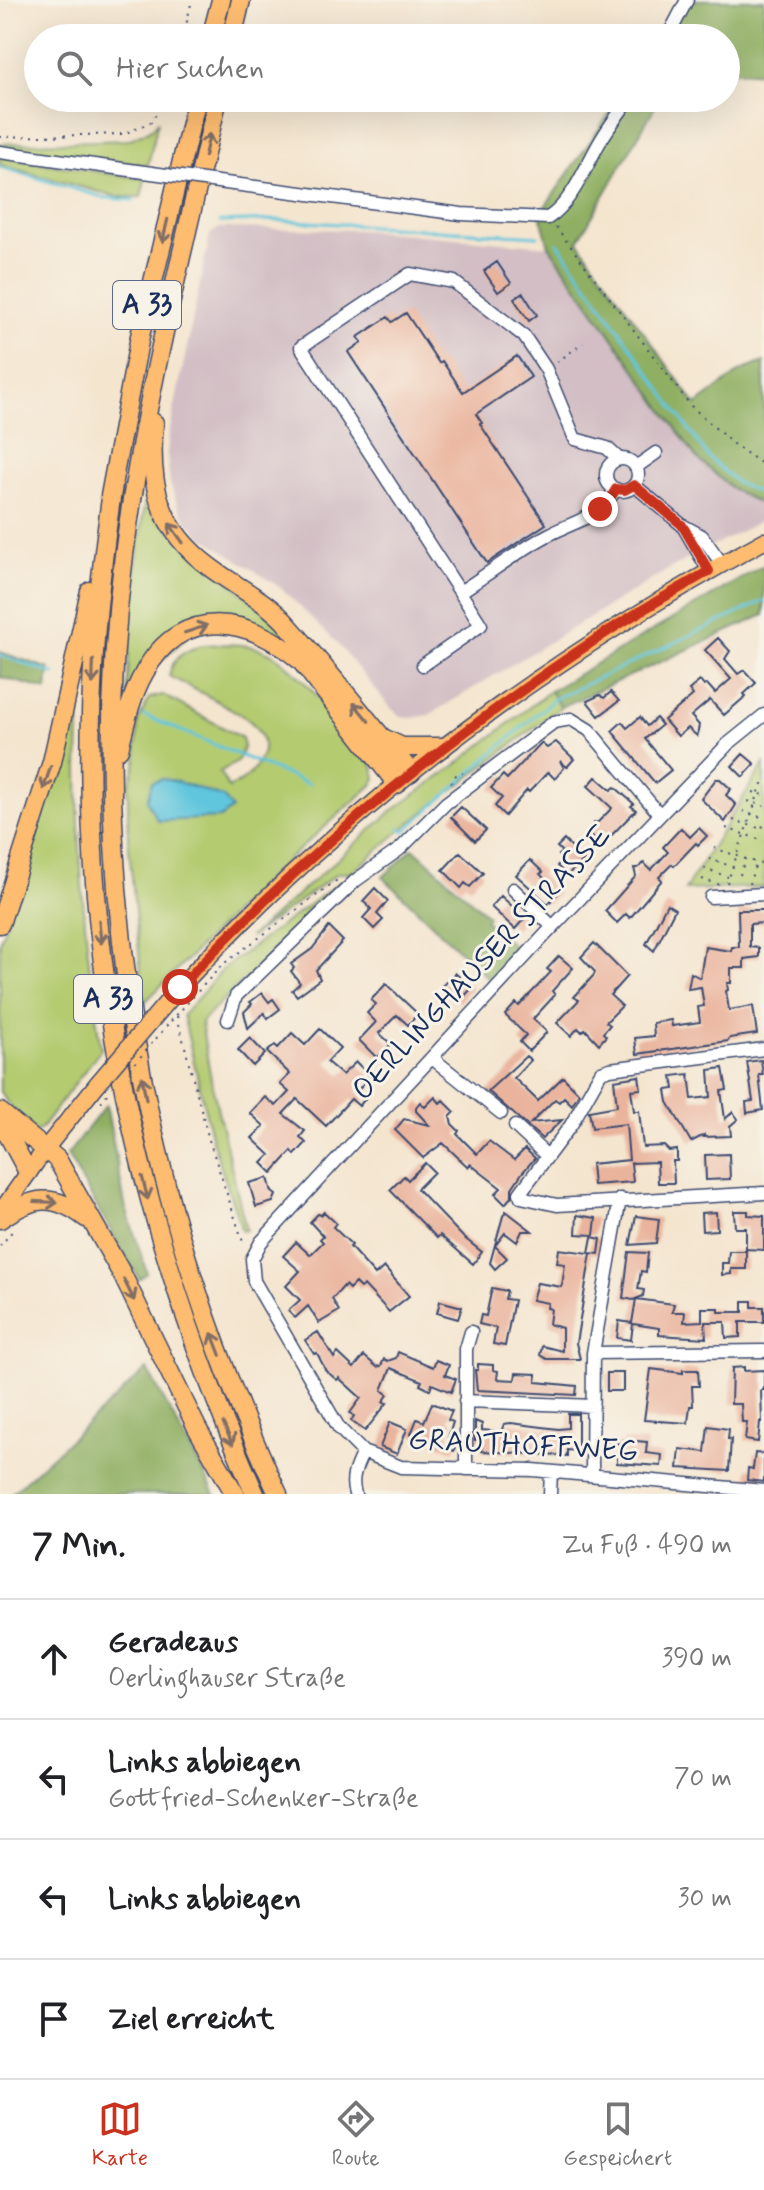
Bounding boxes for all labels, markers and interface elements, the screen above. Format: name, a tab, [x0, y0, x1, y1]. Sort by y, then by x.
search box	[24, 24, 740, 112]
icon: search	[52, 46, 96, 90]
text: Hier suchen	[116, 49, 264, 88]
one-way arrow	[200, 133, 215, 159]
one-way arrow	[156, 218, 171, 244]
road number: A 33	[113, 281, 181, 329]
route end	[582, 491, 618, 527]
one-way arrow	[168, 523, 185, 544]
one-way arrow	[183, 621, 208, 635]
one-way arrow	[85, 658, 101, 685]
one-way arrow	[352, 703, 370, 723]
one-way arrow	[38, 765, 53, 790]
street label: OERLINGHAUSER STRASSE	[344, 817, 620, 1109]
one-way arrow	[92, 918, 107, 945]
route start	[162, 969, 198, 1005]
road number: A 33	[74, 975, 142, 1023]
one-way arrow	[136, 1076, 151, 1101]
one-way arrow	[138, 1174, 153, 1200]
one-way arrow	[32, 1194, 59, 1209]
one-way arrow	[122, 1277, 138, 1301]
one-way arrow	[208, 1332, 222, 1357]
street label: GRAUTHOFFWEG	[407, 1421, 639, 1471]
one-way arrow	[221, 1422, 236, 1446]
text: 7 Min.	[32, 1524, 126, 1569]
text: Zu Fuß · 490 m	[562, 1529, 732, 1563]
text: Geradeaus	[108, 1623, 238, 1662]
icon: ahead	[32, 1637, 76, 1681]
text: 390 m	[661, 1642, 732, 1676]
text: Oerlinghauser Straße	[108, 1662, 346, 1696]
text: Links abbiegen	[108, 1743, 301, 1782]
icon: left	[32, 1757, 76, 1801]
text: 70 m	[674, 1762, 732, 1796]
text: Gottfried-Schenker-Straße	[108, 1782, 419, 1816]
icon: left	[32, 1877, 76, 1921]
text: Links abbiegen	[108, 1880, 301, 1919]
text: 30 m	[678, 1882, 732, 1916]
icon: arrive	[32, 1997, 76, 2041]
text: Ziel erreicht	[108, 2000, 274, 2039]
tab: Karte	[92, 2097, 148, 2173]
tab: Route	[332, 2097, 380, 2173]
tab: Gespeichert	[563, 2097, 672, 2173]

